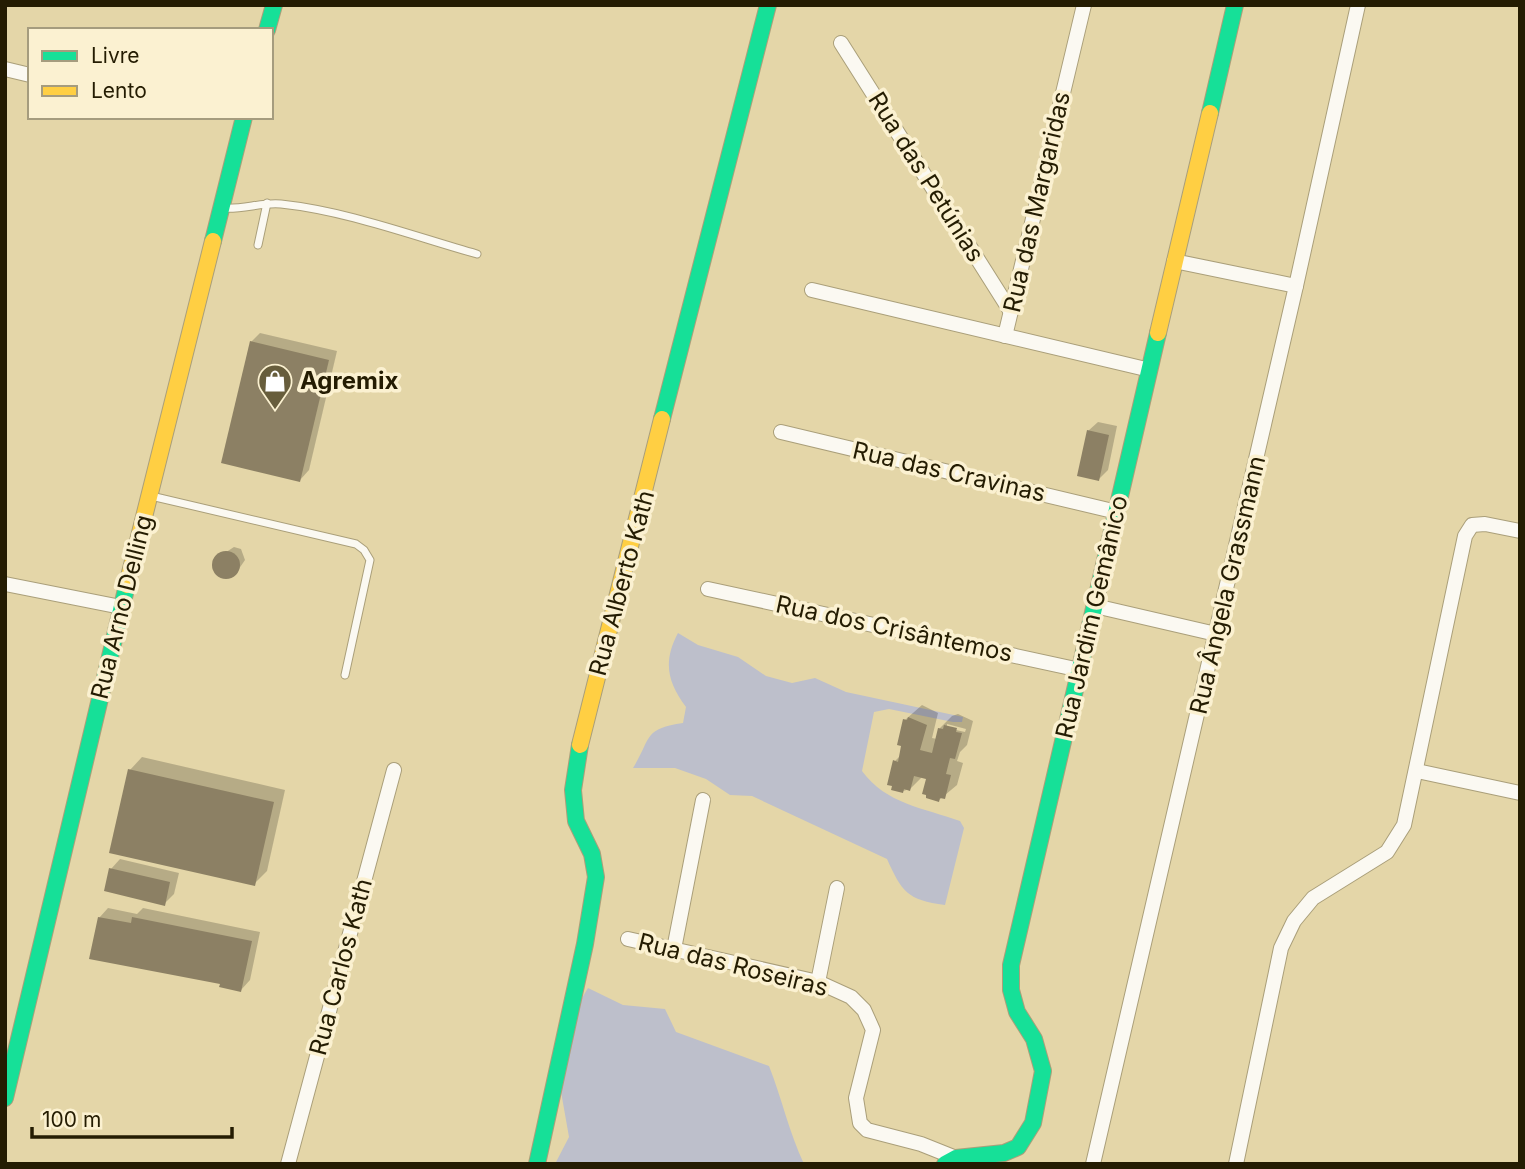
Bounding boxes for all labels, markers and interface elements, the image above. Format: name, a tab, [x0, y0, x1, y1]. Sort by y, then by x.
legend	[28, 28, 273, 119]
text: Livre	[91, 43, 140, 68]
text: Lento	[91, 78, 147, 103]
street label: Rua das Petúnias	[863, 86, 990, 267]
street label: Rua das Margaridas	[997, 89, 1076, 315]
shop icon: Agremix	[256, 362, 294, 411]
place label: Agremix	[300, 366, 398, 395]
street label: Rua das Cravinas	[850, 435, 1048, 508]
street label: Rua Ângela Grassmann	[1183, 453, 1271, 717]
street label: Rua Alberto Kath	[583, 487, 660, 679]
street label: Rua Jardim Gemânico	[1049, 493, 1134, 741]
street label: Rua Arno Delling	[85, 512, 158, 702]
street label: Rua dos Crisântemos	[773, 589, 1015, 668]
street label: Rua Carlos Kath	[303, 875, 378, 1058]
street label: Rua das Roseiras	[635, 927, 831, 1002]
scale bar	[32, 1096, 231, 1140]
text: 100 m	[42, 1107, 101, 1132]

